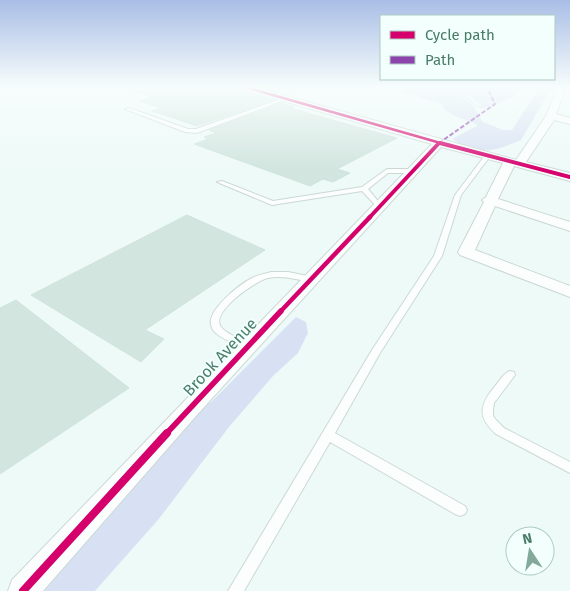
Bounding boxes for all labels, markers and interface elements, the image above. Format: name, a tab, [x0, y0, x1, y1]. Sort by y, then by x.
legend	[380, 15, 555, 80]
text: Cycle path	[425, 26, 495, 44]
text: Path	[425, 51, 455, 69]
street label: Brook Avenue	[179, 314, 261, 400]
north arrow	[505, 526, 555, 576]
text: N	[521, 529, 534, 548]

